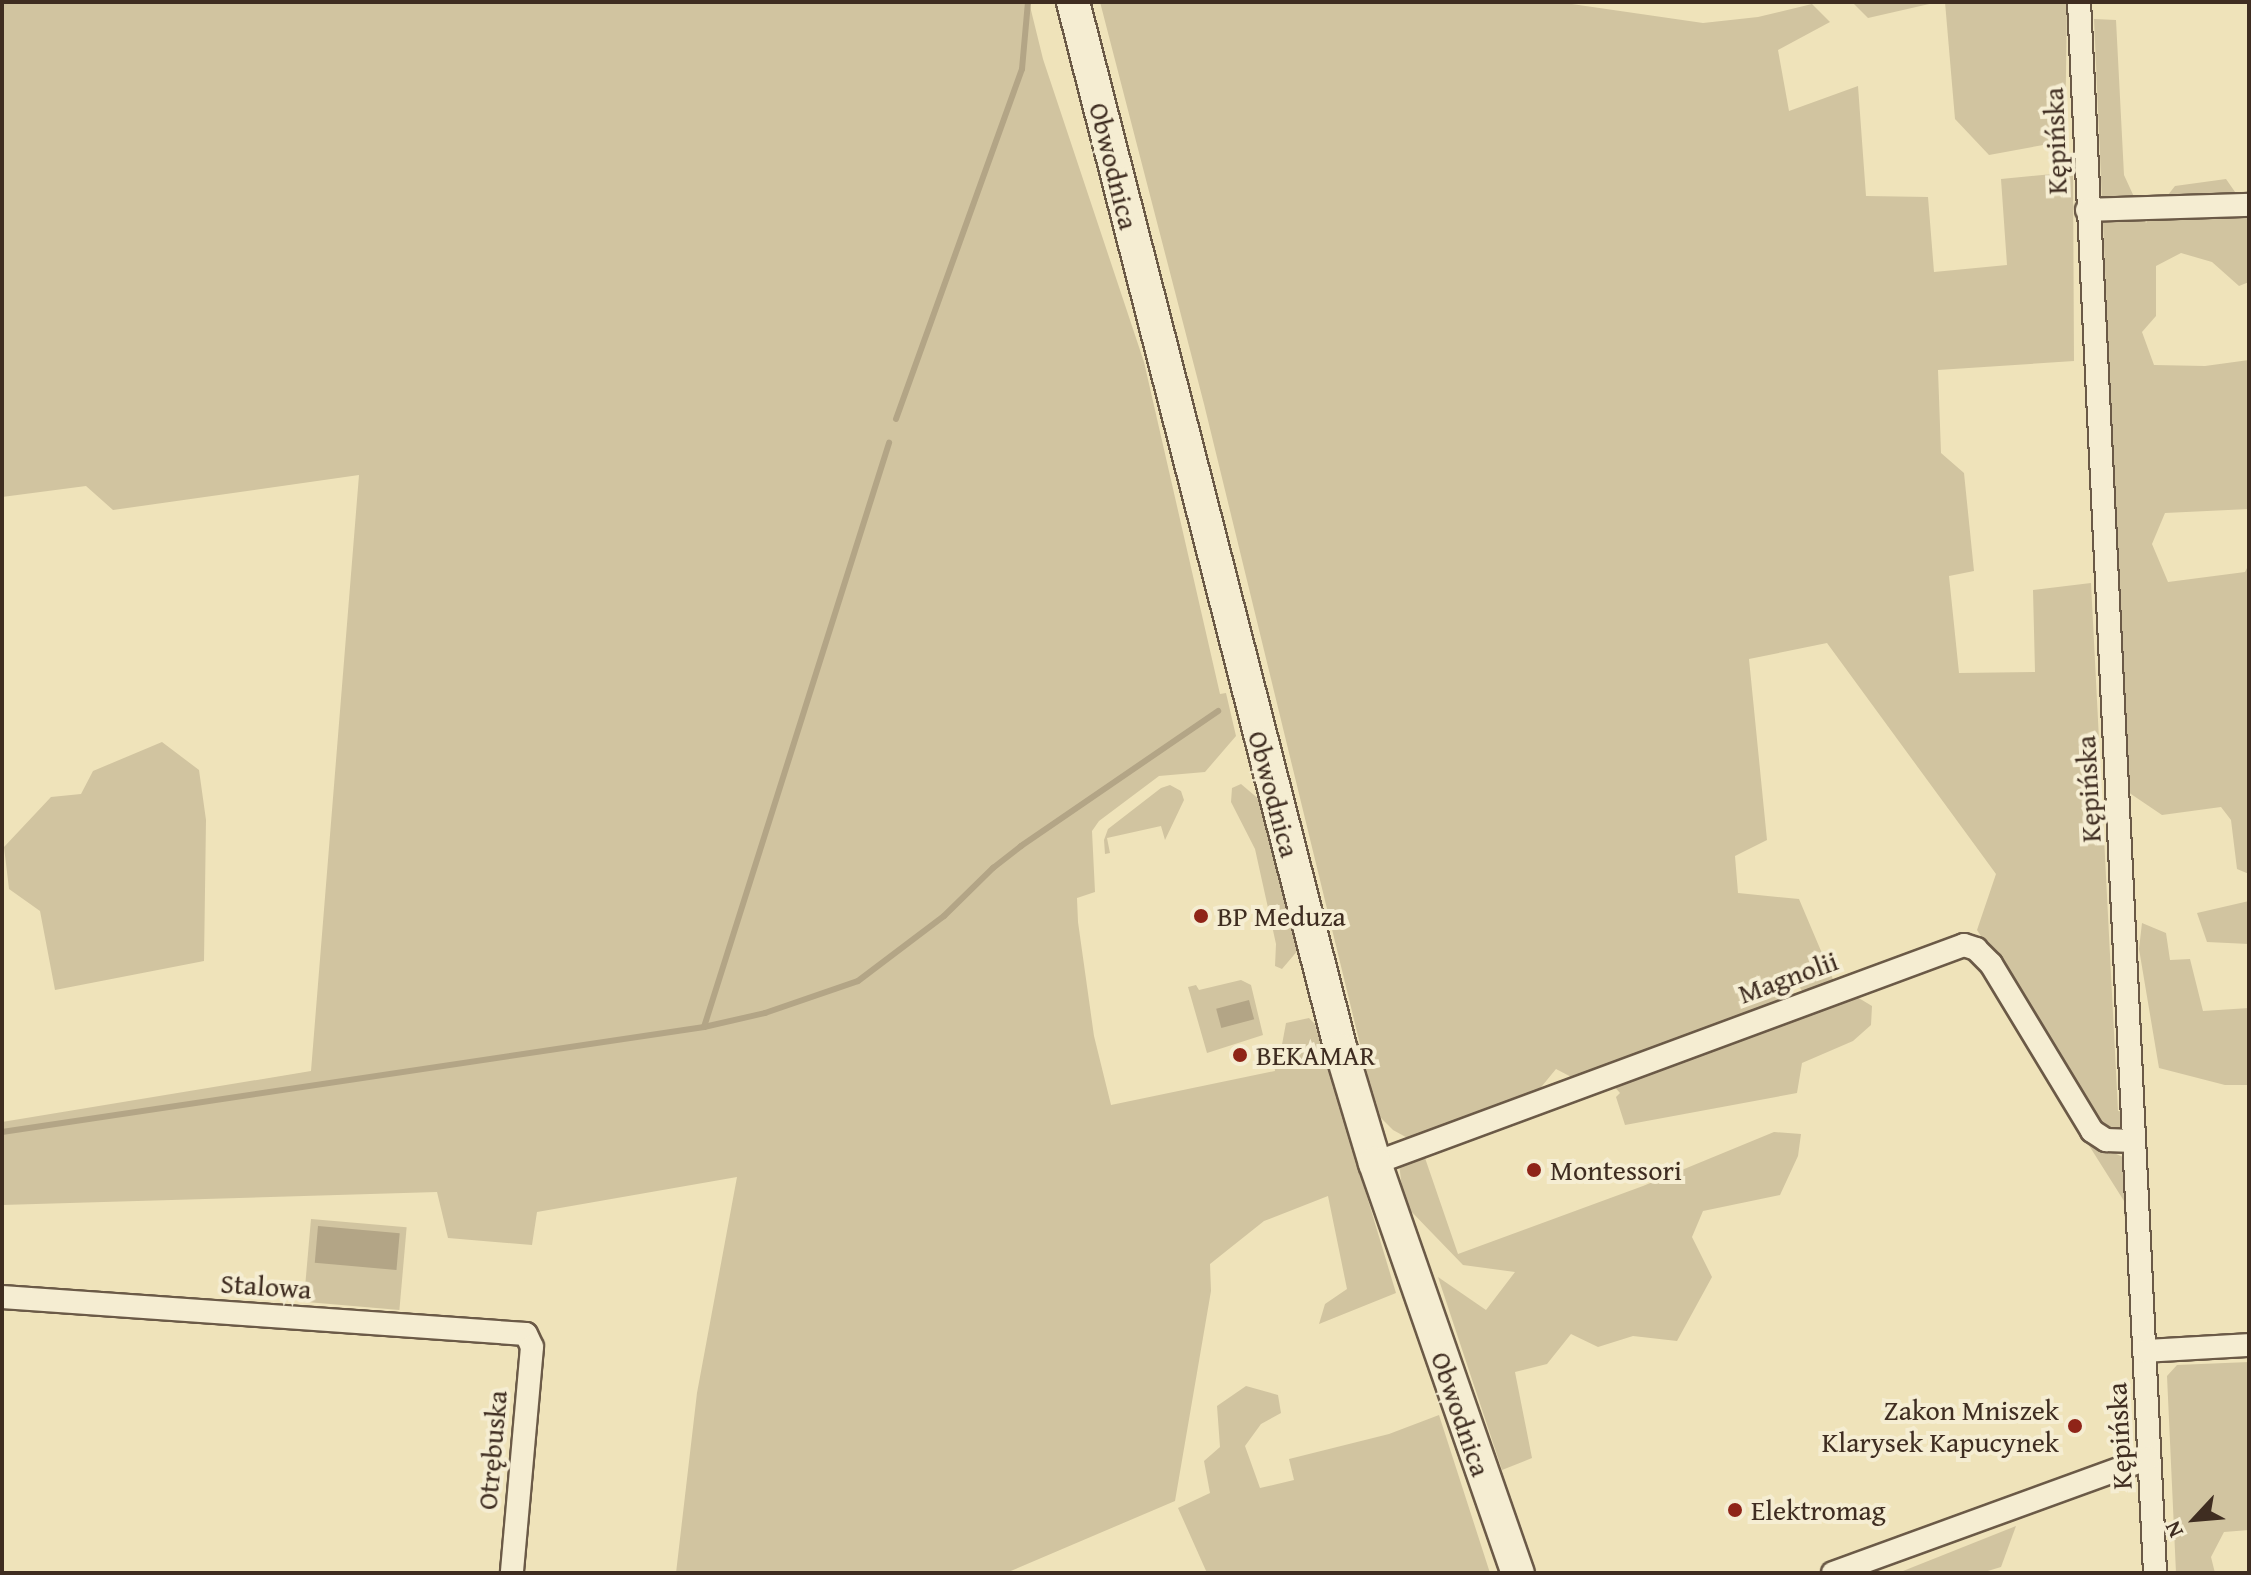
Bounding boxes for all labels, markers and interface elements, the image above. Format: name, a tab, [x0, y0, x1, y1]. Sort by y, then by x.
street label: Kępińska	[2036, 87, 2074, 195]
street label: Obwodnica	[1082, 99, 1146, 233]
street label: Obwodnica	[1241, 727, 1307, 861]
street label: Kępińska	[2068, 735, 2108, 843]
place label: BP Meduza	[1217, 899, 1346, 933]
marker: BP Meduza	[1192, 907, 1210, 925]
street label: Magnolii	[1734, 943, 1842, 1011]
place label: BEKAMAR	[1256, 1038, 1376, 1072]
marker: BEKAMAR	[1231, 1046, 1249, 1064]
place label: Montessori	[1550, 1153, 1682, 1187]
marker: Montessori	[1525, 1161, 1543, 1179]
street label: Stalowa	[219, 1266, 313, 1306]
street label: Obwodnica	[1424, 1347, 1498, 1481]
street label: Kępińska	[2099, 1382, 2139, 1490]
street label: Otrębuska	[470, 1389, 514, 1511]
place label: Zakon Mniszek Klarysek Kapucynek	[1822, 1393, 2059, 1459]
marker: Zakon Mniszek Klarysek Kapucynek	[2066, 1417, 2084, 1435]
north arrow	[2155, 1479, 2235, 1559]
place label: Elektromag	[1751, 1493, 1886, 1527]
marker: Elektromag	[1726, 1501, 1744, 1519]
text: N	[2156, 1516, 2191, 1543]

